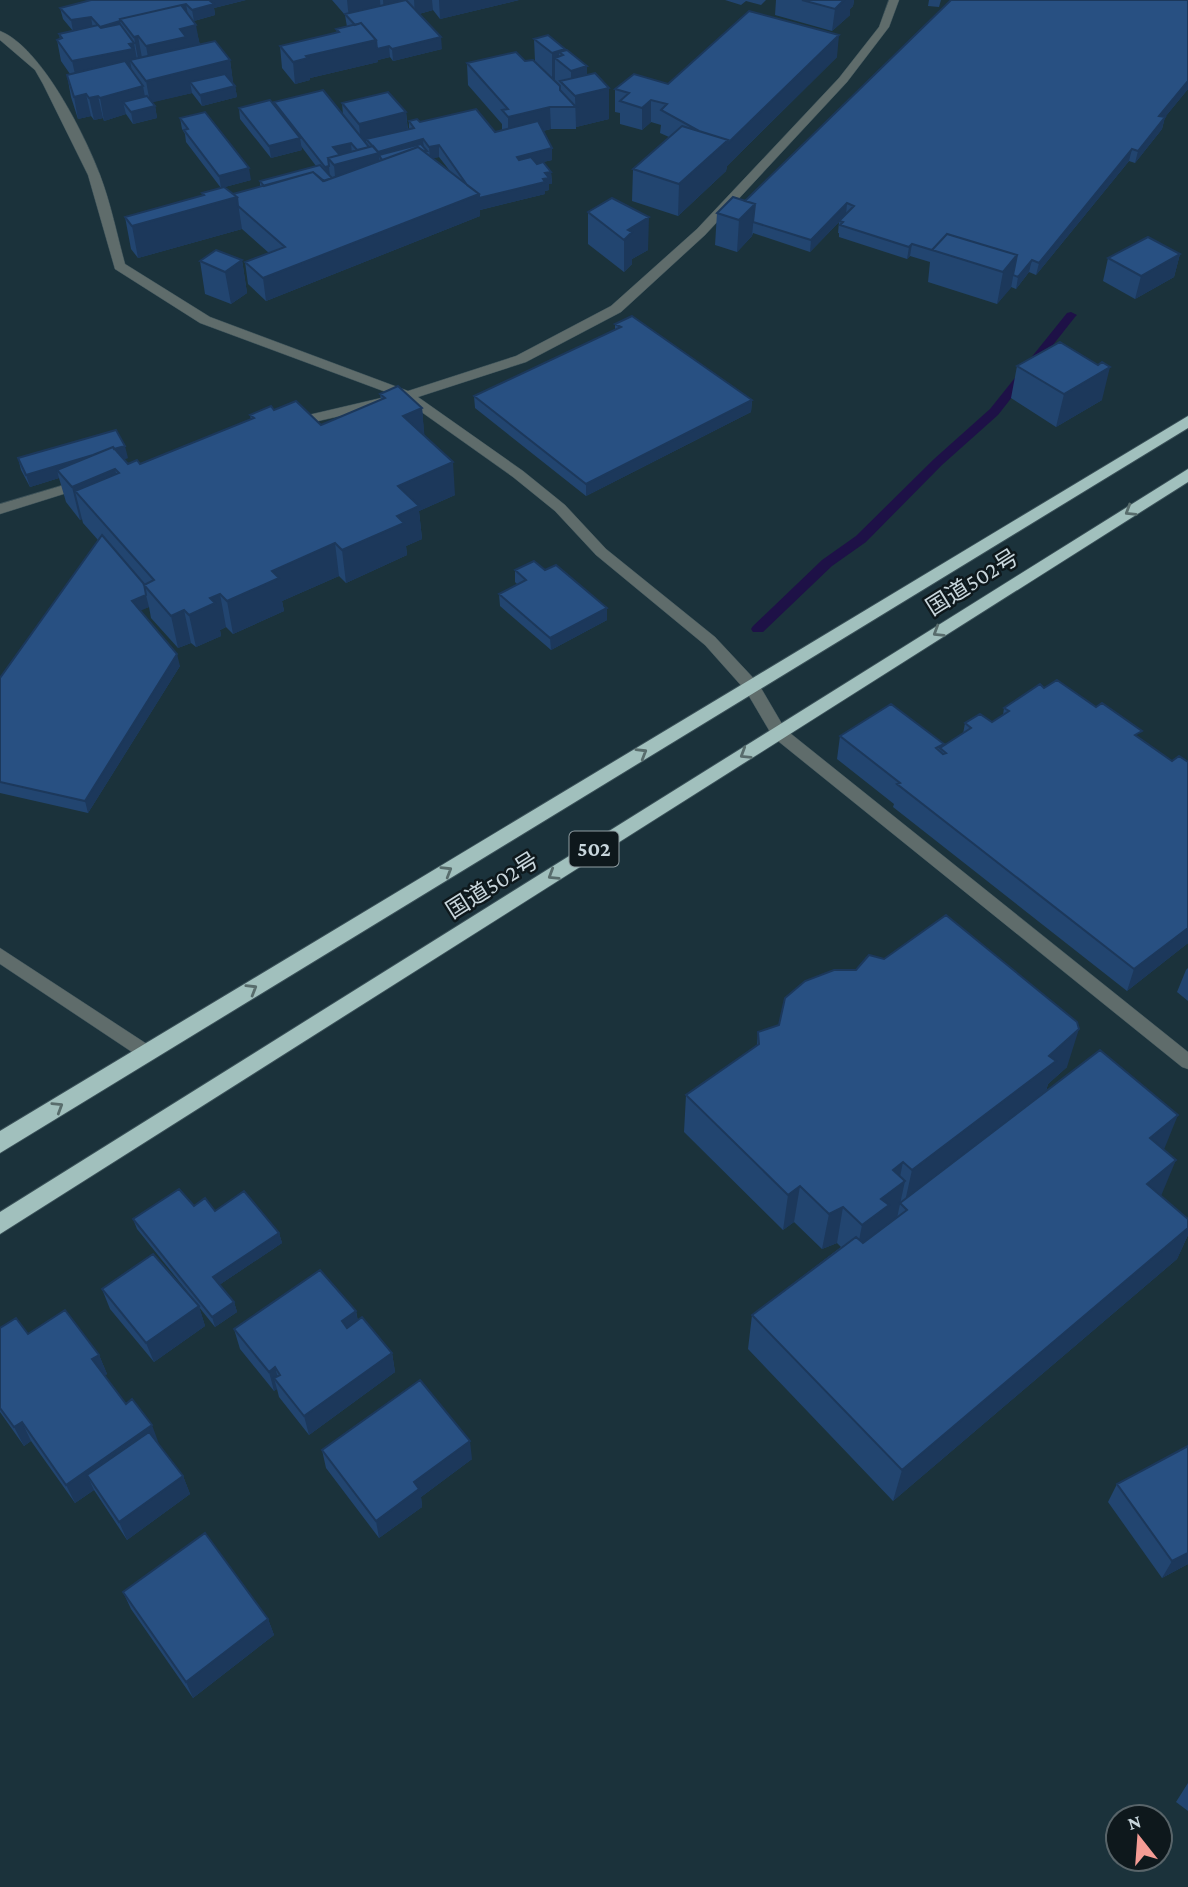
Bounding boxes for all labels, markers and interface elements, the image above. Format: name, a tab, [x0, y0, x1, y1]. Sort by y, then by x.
one-way arrow	[1125, 502, 1138, 515]
street label: 国道502号	[921, 544, 1023, 620]
one-way arrow	[933, 624, 946, 637]
one-way arrow	[740, 745, 753, 758]
one-way arrow	[634, 749, 647, 762]
road number: 502	[570, 832, 618, 866]
street label: 国道502号	[441, 847, 543, 923]
one-way arrow	[439, 866, 452, 879]
one-way arrow	[548, 867, 561, 880]
one-way arrow	[245, 984, 258, 997]
one-way arrow	[50, 1103, 63, 1116]
north arrow	[1104, 1803, 1174, 1873]
text: N	[1125, 1810, 1143, 1834]

